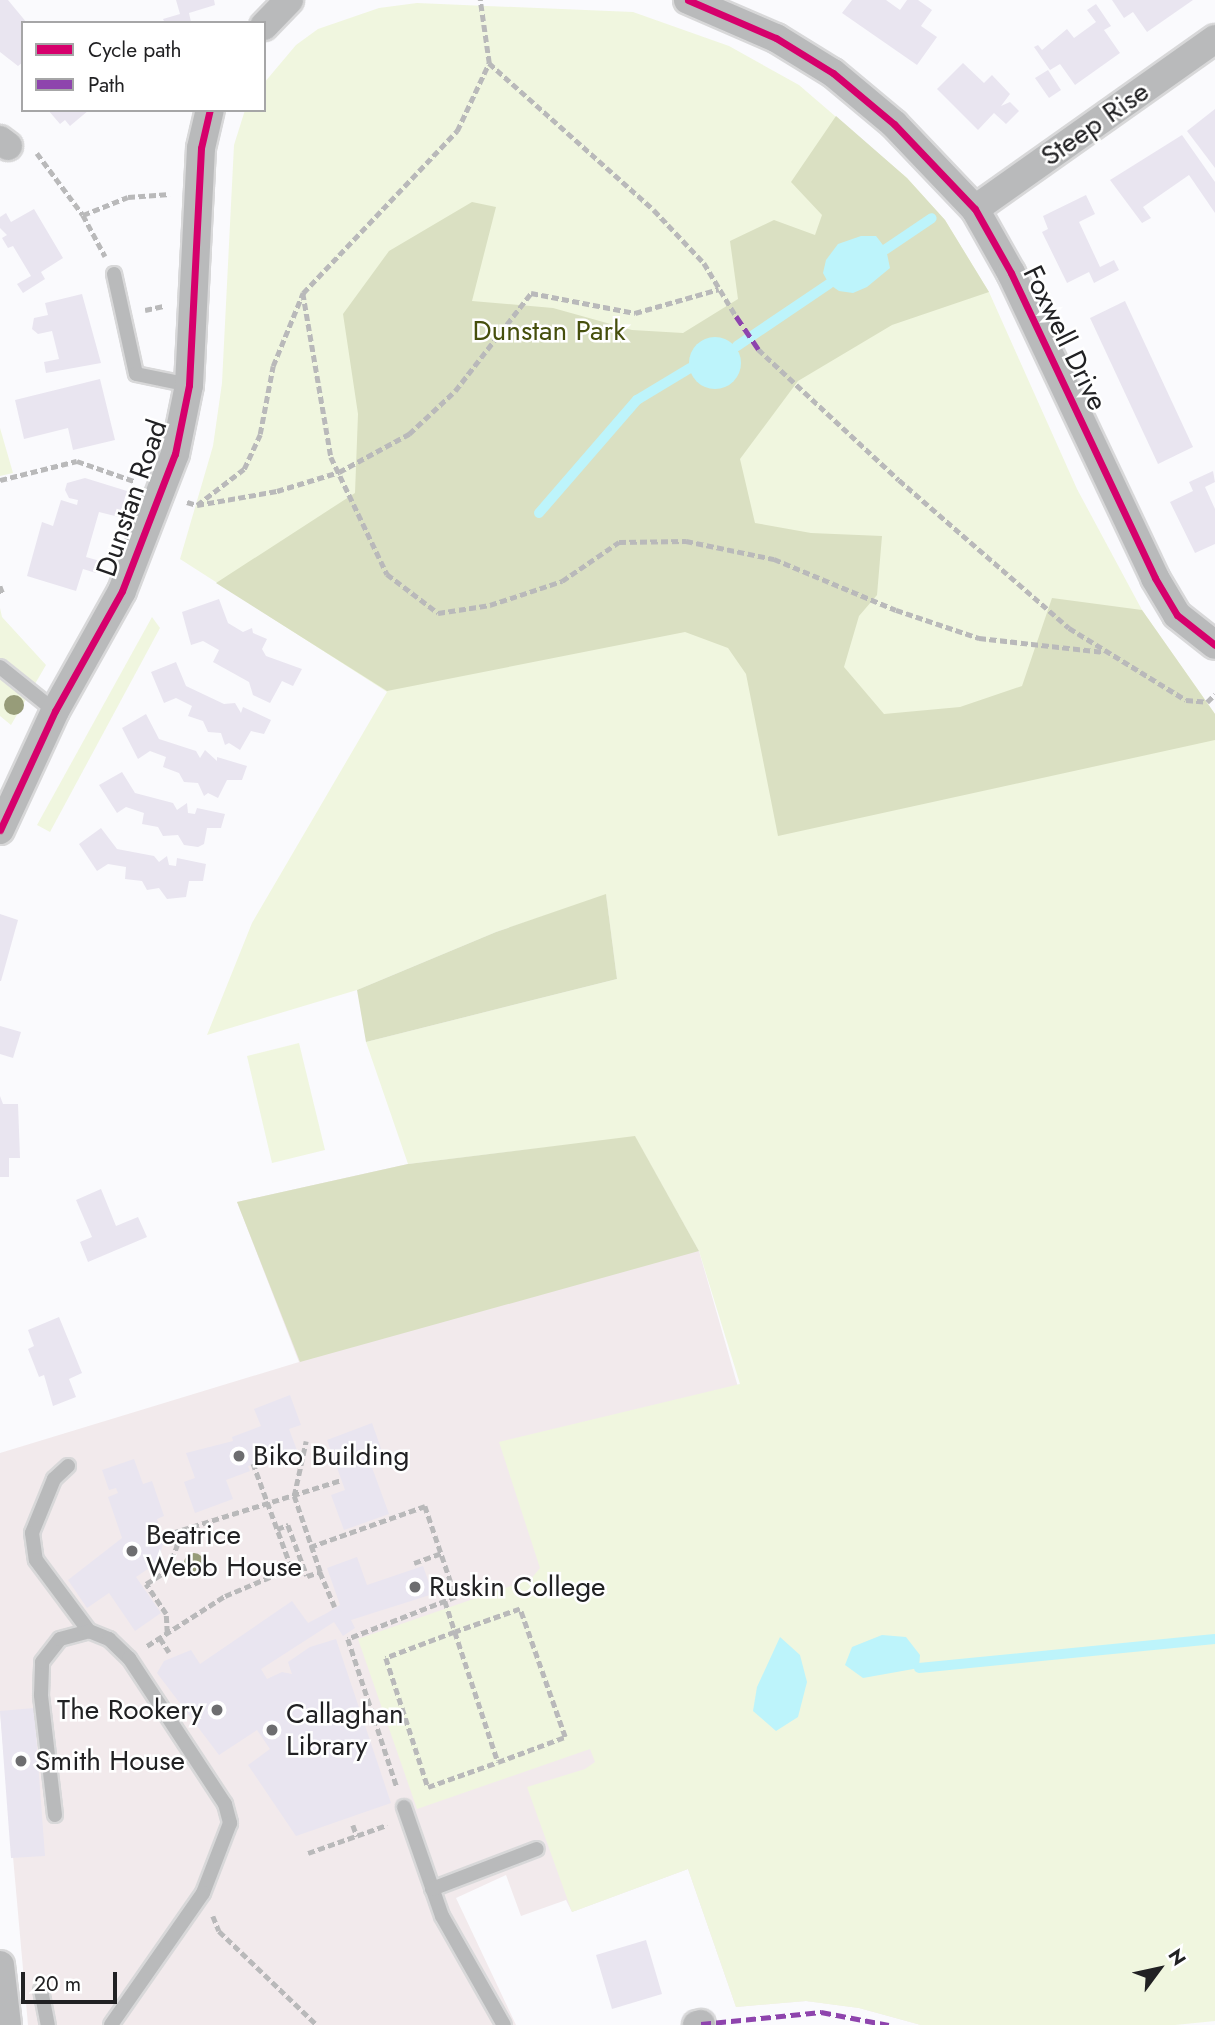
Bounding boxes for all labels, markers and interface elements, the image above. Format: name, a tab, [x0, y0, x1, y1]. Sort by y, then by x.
legend	[21, 21, 266, 112]
text: Cycle path	[88, 35, 181, 65]
text: Path	[88, 70, 125, 100]
street label: Steep Rise	[1035, 75, 1155, 173]
street label: Foxwell Drive	[1016, 260, 1114, 416]
park label: Dunstan Park	[473, 314, 625, 348]
street label: Dunstan Road	[90, 415, 174, 581]
place label: Biko Building	[253, 1439, 409, 1473]
marker: Biko Building	[231, 1448, 247, 1464]
place label: Beatrice Webb House	[146, 1518, 302, 1584]
marker: Beatrice Webb House	[124, 1543, 140, 1559]
place label: Ruskin College	[429, 1570, 606, 1604]
marker: Ruskin College	[407, 1579, 423, 1595]
place label: The Rookery	[57, 1693, 203, 1727]
place label: Callaghan Library	[286, 1697, 404, 1763]
marker: The Rookery	[209, 1702, 225, 1718]
marker: Callaghan Library	[264, 1722, 280, 1738]
place label: Smith House	[35, 1744, 185, 1778]
marker: Smith House	[13, 1753, 29, 1769]
north arrow	[1124, 1934, 1194, 2004]
text: N	[1162, 1944, 1192, 1971]
scale bar	[24, 1958, 121, 2002]
text: 20 m	[34, 1969, 81, 1999]

